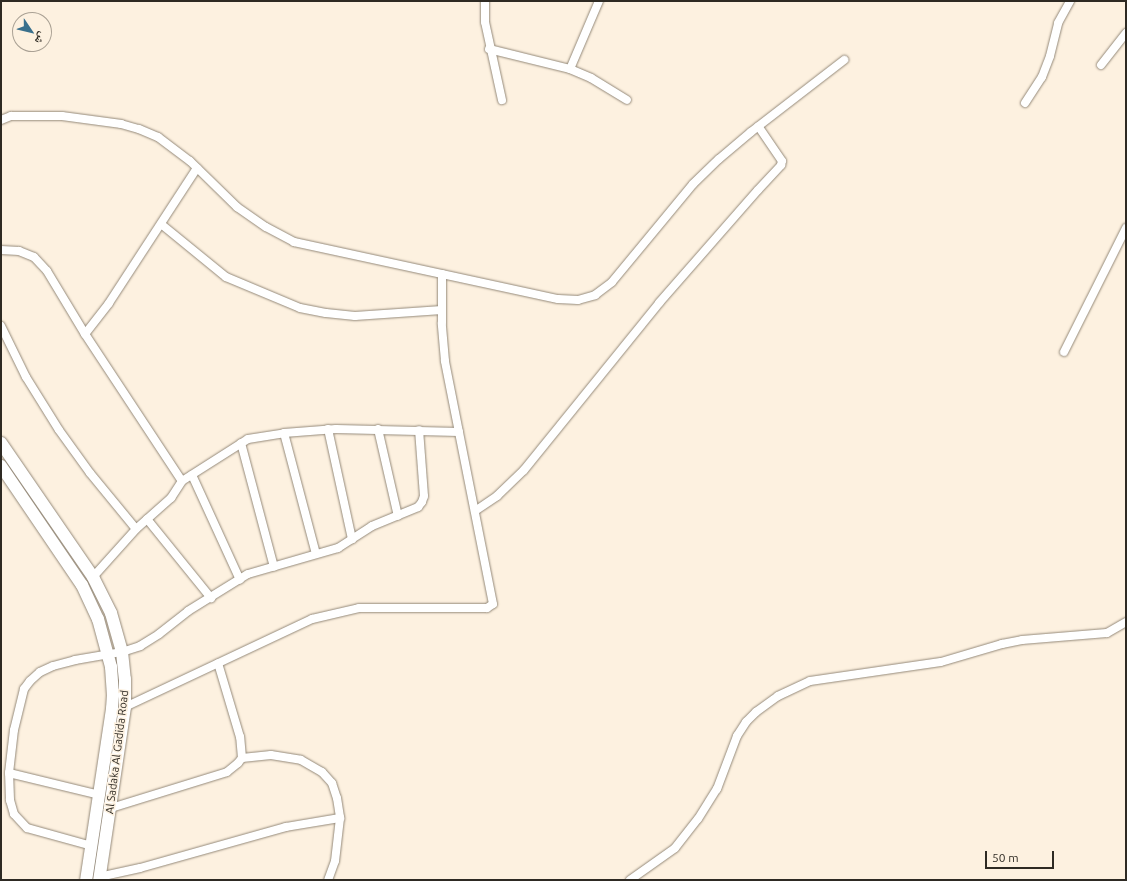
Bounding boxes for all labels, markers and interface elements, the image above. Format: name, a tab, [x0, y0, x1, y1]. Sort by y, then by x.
north arrow	[12, 12, 52, 52]
text: ش	[33, 30, 49, 47]
street label: Al Sadaka Al Gadida Road	[103, 689, 131, 815]
scale bar	[987, 843, 1056, 869]
text: 50 m	[992, 851, 1019, 864]

